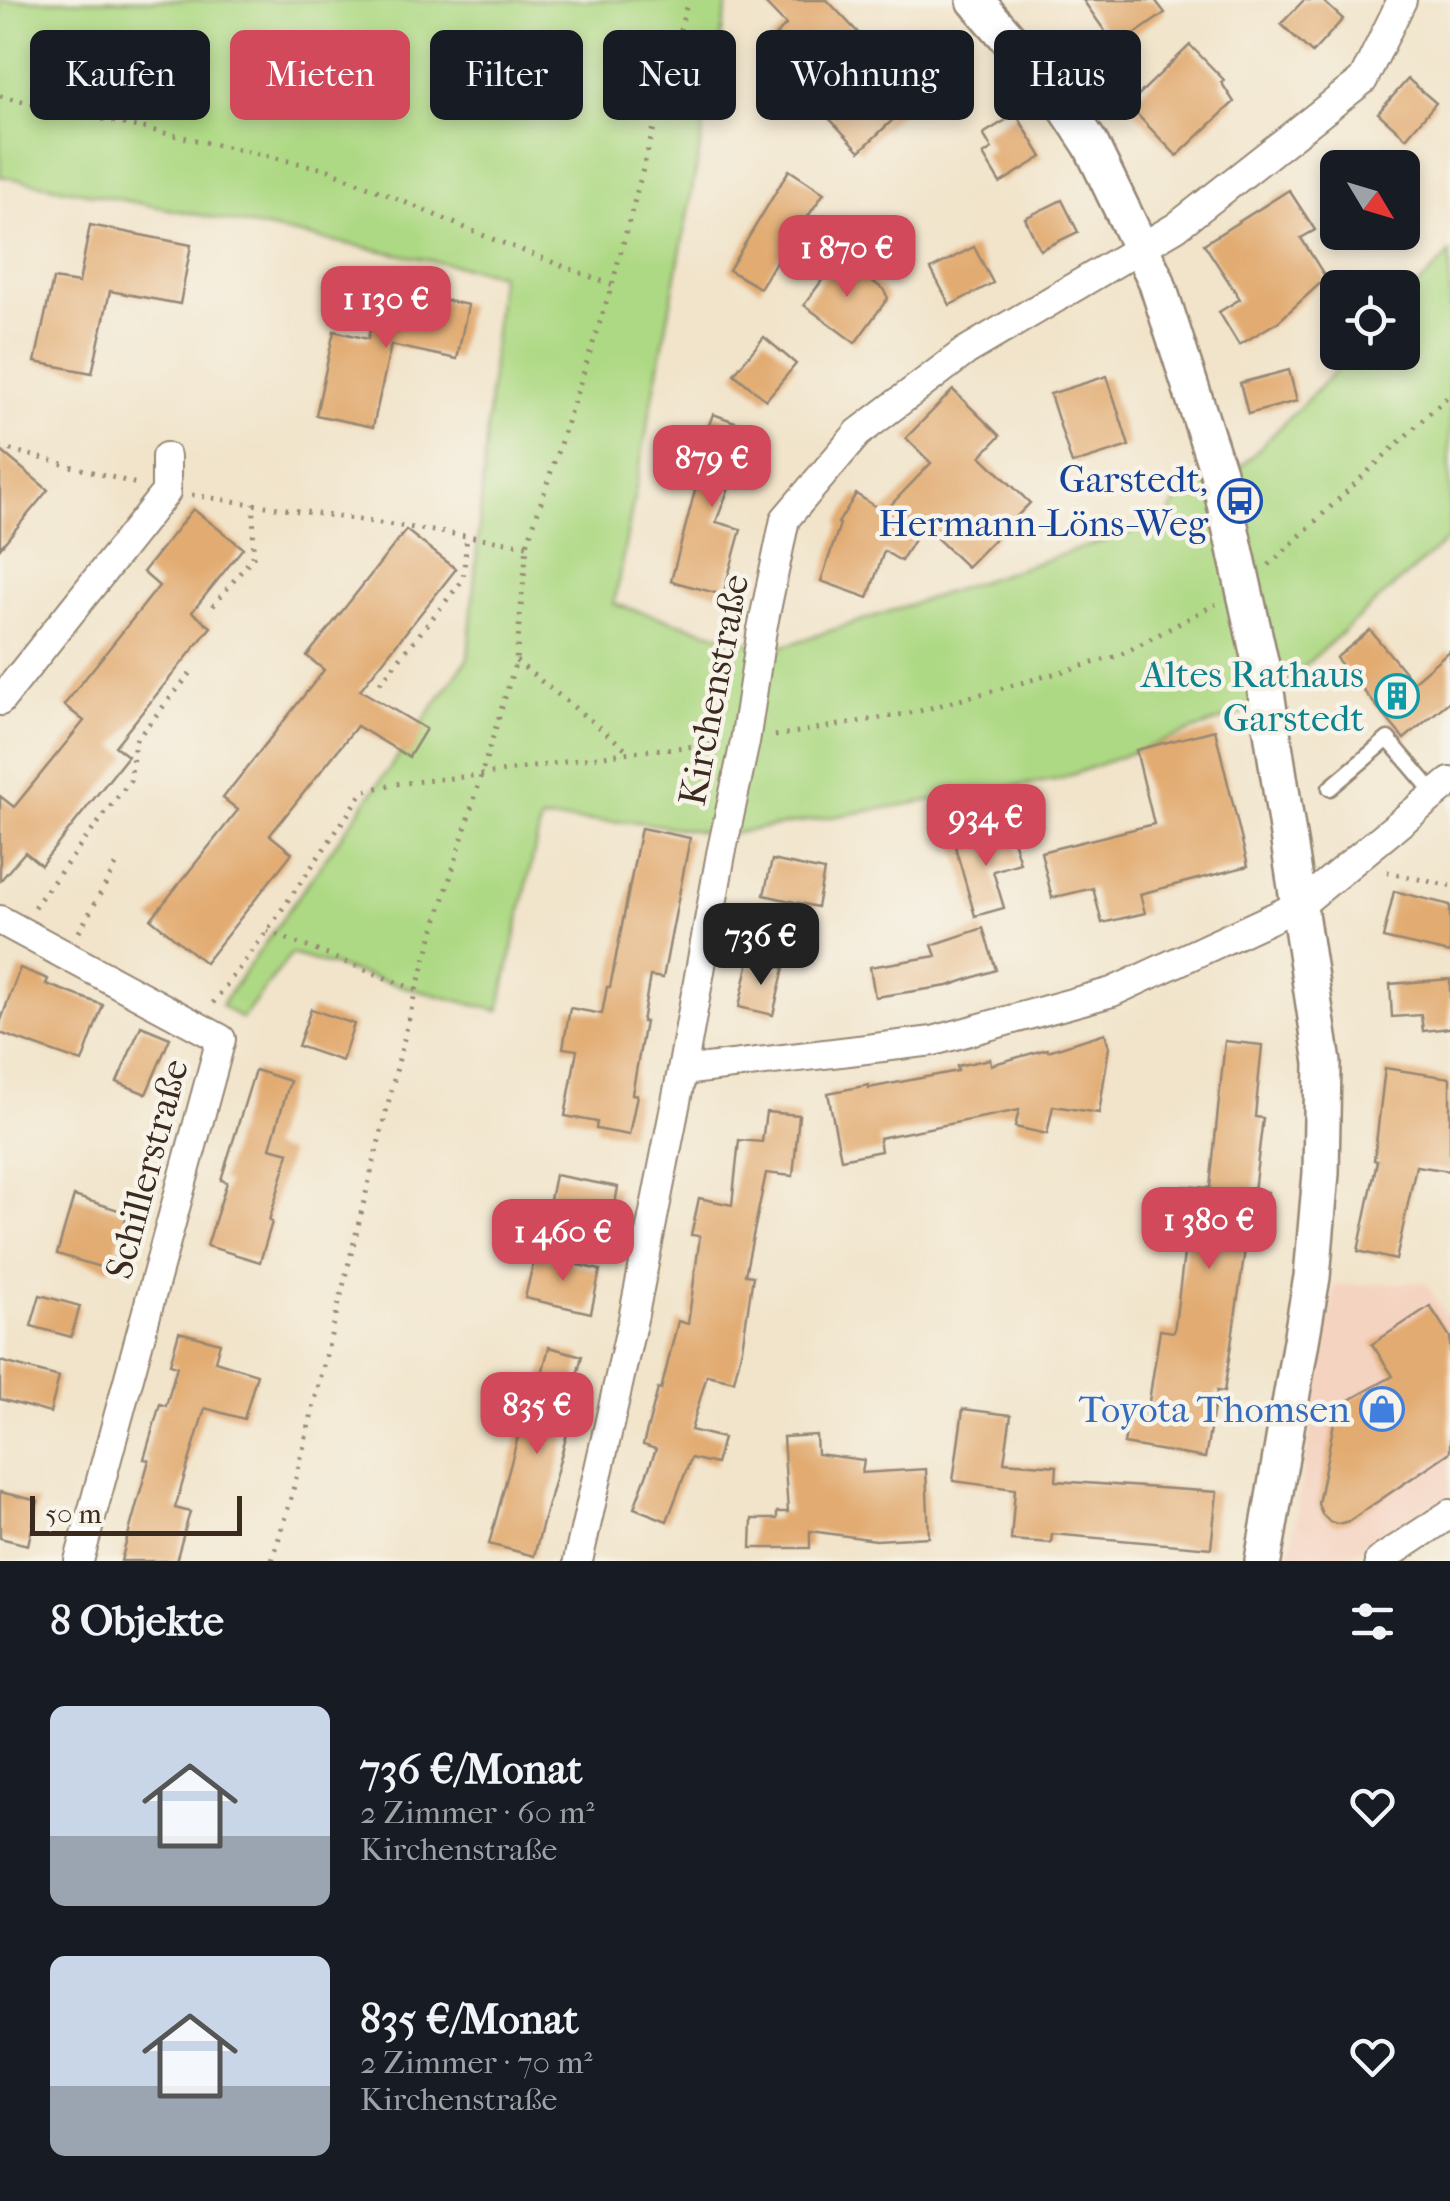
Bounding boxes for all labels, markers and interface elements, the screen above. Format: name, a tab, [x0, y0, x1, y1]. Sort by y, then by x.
chip: Kaufen	[30, 30, 210, 120]
chip: Mieten	[230, 30, 410, 120]
chip: Filter	[430, 30, 583, 120]
chip: Neu	[603, 30, 736, 120]
chip: Wohnung	[756, 30, 974, 120]
chip: Haus	[994, 30, 1141, 120]
north arrow	[1320, 150, 1420, 250]
map controls	[1320, 150, 1420, 370]
pin: 1 870 €	[755, 215, 939, 300]
text: 1 870 €	[800, 229, 894, 266]
pin: 1 130 €	[294, 266, 478, 351]
button: locate	[1320, 270, 1420, 370]
text: 1 130 €	[343, 280, 429, 317]
pin: 879 €	[642, 425, 782, 510]
text: 879 €	[675, 439, 749, 476]
place label: Garstedt, Hermann-Löns-Weg	[878, 457, 1209, 546]
bus stop icon: Garstedt, Hermann-Löns-Weg	[1217, 478, 1263, 524]
street label: Kirchenstraße	[670, 571, 758, 809]
place label: Altes Rathaus Garstedt	[1139, 652, 1364, 741]
building icon: Altes Rathaus Garstedt	[1374, 673, 1420, 719]
pin: 934 €	[916, 784, 1056, 869]
text: 934 €	[949, 798, 1023, 835]
pin: 736 €	[691, 903, 831, 988]
text: 736 €	[725, 917, 797, 954]
street label: Schillerstraße	[96, 1054, 198, 1284]
pin: 1 380 €	[1117, 1187, 1301, 1272]
pin: 1 460 €	[471, 1199, 655, 1284]
text: 1 380 €	[1163, 1201, 1255, 1238]
text: 1 460 €	[514, 1213, 612, 1250]
pin: 835 €	[467, 1372, 607, 1457]
text: 835 €	[503, 1386, 571, 1423]
shop icon: Toyota Thomsen	[1359, 1386, 1405, 1432]
place label: Toyota Thomsen	[1079, 1387, 1350, 1432]
scale bar	[30, 1491, 242, 1536]
text: 50 m	[45, 1497, 102, 1530]
icon: filters	[1345, 1594, 1400, 1649]
text: 8 Objekte	[50, 1597, 224, 1646]
text: 736 €/Monat	[360, 1745, 582, 1794]
icon: home	[130, 1746, 250, 1866]
icon: heart	[1345, 1779, 1400, 1834]
text: 2 Zimmer · 60 m²	[360, 1794, 595, 1831]
text: Kirchenstraße	[360, 1831, 557, 1868]
text: 835 €/Monat	[360, 1995, 578, 2044]
icon: home	[130, 1996, 250, 2116]
icon: heart	[1345, 2029, 1400, 2084]
text: 2 Zimmer · 70 m²	[360, 2044, 593, 2081]
text: Kirchenstraße	[360, 2081, 557, 2118]

